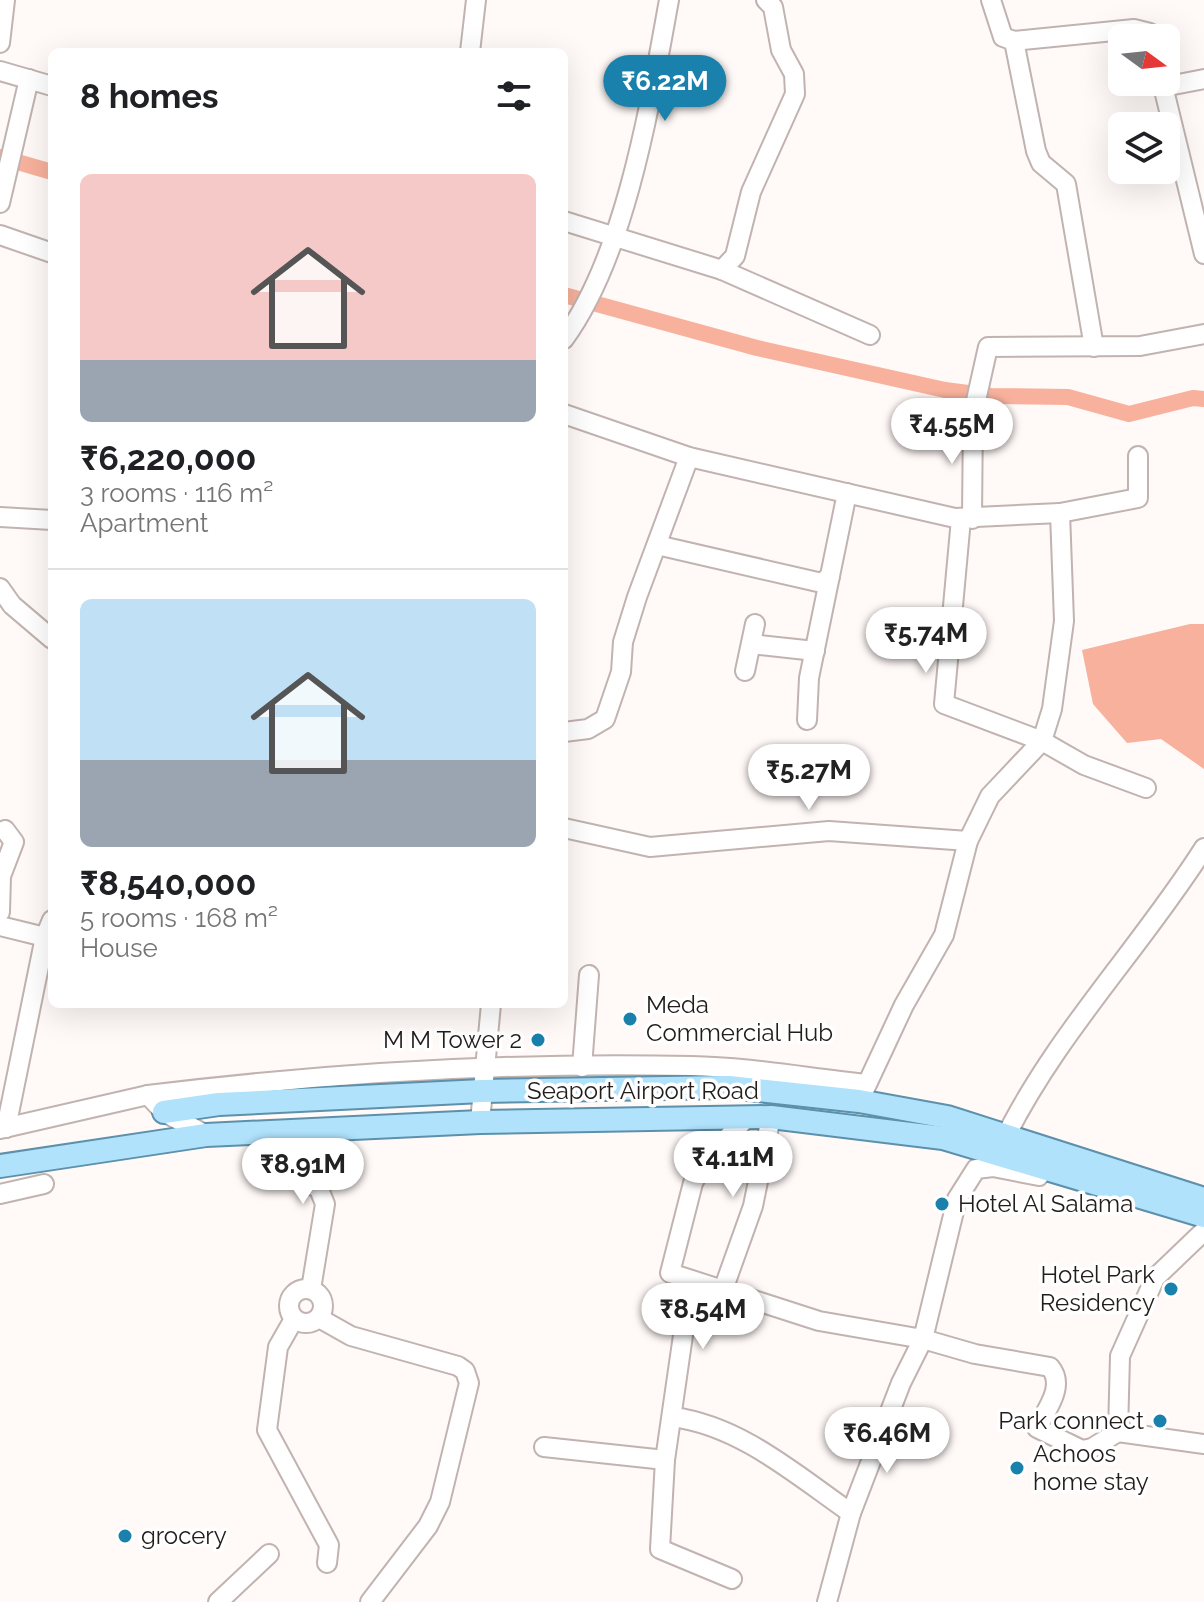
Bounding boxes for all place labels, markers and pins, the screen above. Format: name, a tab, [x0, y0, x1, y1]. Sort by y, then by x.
pin: ₹6.22M	[600, 55, 730, 123]
pin: ₹4.55M	[887, 398, 1017, 466]
pin: ₹5.74M	[861, 607, 991, 675]
pin: ₹5.27M	[744, 744, 874, 812]
place label: Meda Commercial Hub	[646, 990, 833, 1047]
marker: Meda Commercial Hub	[621, 1010, 639, 1028]
place label: M M Tower 2	[383, 1025, 522, 1054]
marker: M M Tower 2	[529, 1031, 547, 1049]
pin: ₹4.11M	[668, 1131, 798, 1199]
pin: ₹8.91M	[238, 1138, 368, 1206]
place label: Hotel Al Salama	[958, 1189, 1133, 1218]
marker: Hotel Al Salama	[933, 1195, 951, 1213]
place label: Hotel Park Residency	[1040, 1260, 1155, 1317]
marker: Hotel Park Residency	[1162, 1280, 1180, 1298]
pin: ₹8.54M	[638, 1283, 768, 1351]
place label: Park connect	[998, 1406, 1144, 1435]
pin: ₹6.46M	[822, 1407, 952, 1475]
marker: Park connect	[1151, 1412, 1169, 1430]
place label: Achoos home stay	[1033, 1439, 1149, 1496]
marker: Achoos home stay	[1008, 1459, 1026, 1477]
place label: grocery	[141, 1521, 227, 1550]
marker: grocery	[116, 1527, 134, 1545]

